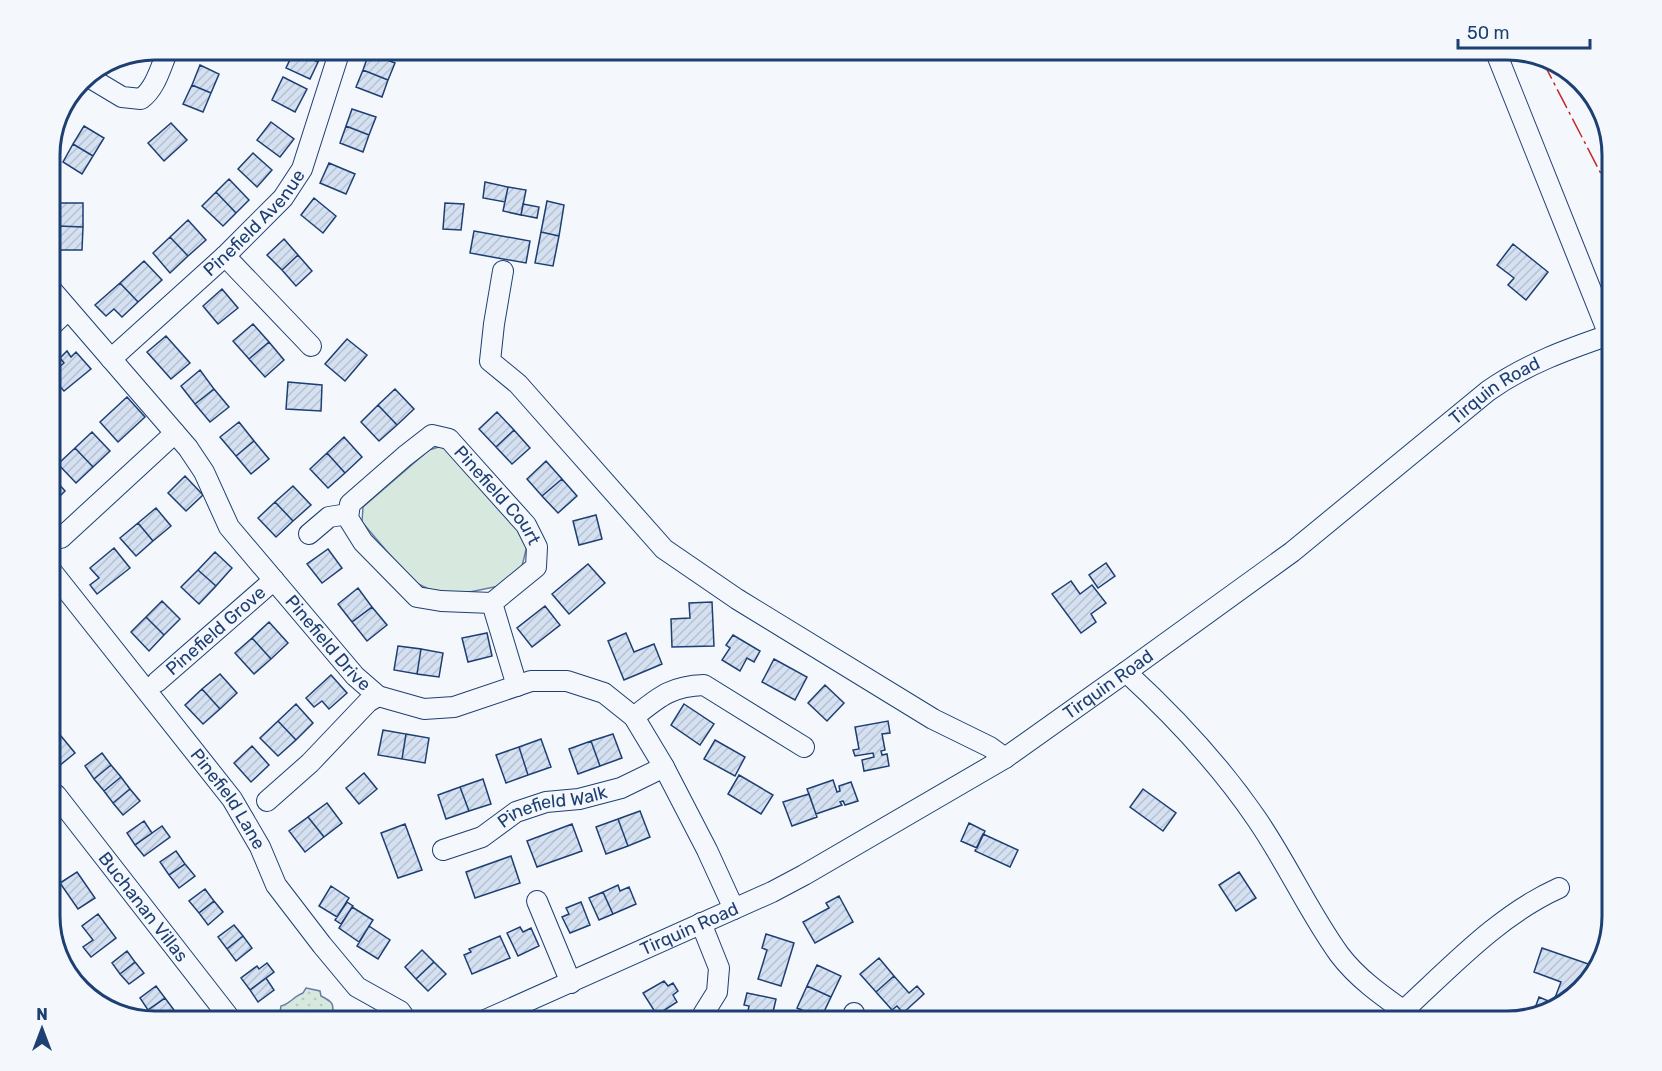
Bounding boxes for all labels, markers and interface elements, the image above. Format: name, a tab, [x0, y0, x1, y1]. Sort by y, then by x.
scale bar	[1458, 12, 1590, 50]
text: 50 m	[1467, 22, 1510, 44]
street label: Pinefield Avenue	[199, 165, 310, 281]
street label: Tirquin Road	[1445, 352, 1543, 429]
street label: Pinefield Court	[449, 441, 545, 548]
street label: Pinefield Grove	[161, 581, 270, 680]
street label: Pinefield Drive	[280, 591, 375, 696]
street label: Tirquin Road	[1059, 645, 1158, 724]
street label: Pinefield Lane	[186, 744, 270, 853]
street label: Pinefield Walk	[493, 781, 610, 833]
street label: Buchanan Villas	[94, 848, 193, 966]
street label: Tirquin Road	[637, 897, 742, 960]
north arrow	[12, 999, 72, 1059]
text: N	[36, 1005, 48, 1024]

